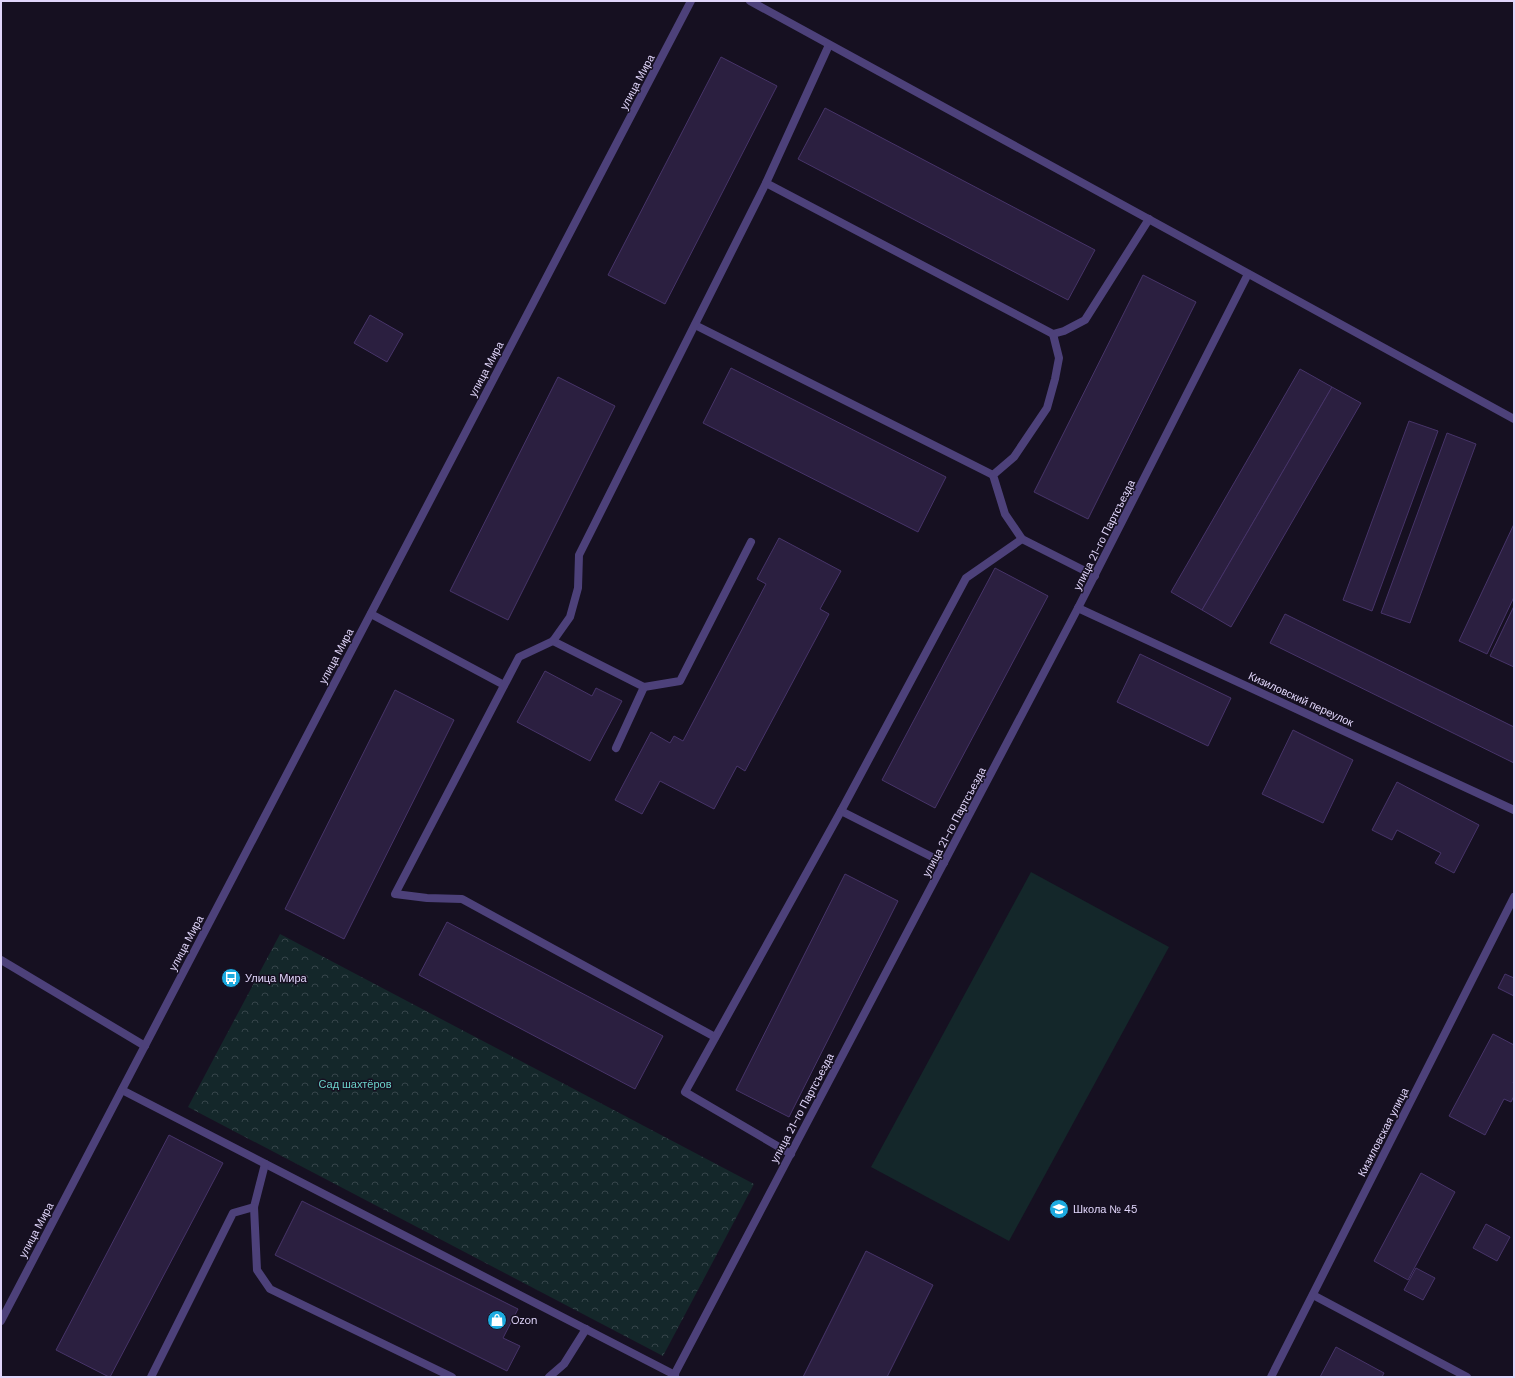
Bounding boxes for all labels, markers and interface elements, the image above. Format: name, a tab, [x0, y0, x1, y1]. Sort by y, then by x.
street label: улица Мира	[617, 51, 658, 112]
street label: улица Мира	[466, 338, 507, 399]
street label: улица 21-го Партсъезда	[1070, 477, 1138, 593]
street label: улица Мира	[316, 625, 357, 686]
street label: Кизиловский переулок	[1246, 668, 1356, 730]
street label: улица 21-го Партсъезда	[919, 764, 989, 879]
street label: улица Мира	[166, 912, 207, 973]
bus stop icon: Улица Мира	[220, 967, 242, 989]
place label: Улица Мира	[245, 971, 308, 985]
street label: улица 21-го Партсъезда	[767, 1050, 837, 1165]
park label: Сад шахтёров	[318, 1077, 392, 1091]
street label: Кизиловская улица	[1355, 1084, 1412, 1179]
school or university icon: Школа № 45	[1048, 1198, 1070, 1220]
street label: улица Мира	[16, 1199, 57, 1260]
place label: Школа № 45	[1073, 1202, 1138, 1216]
shop icon: Ozon	[486, 1309, 508, 1331]
place label: Ozon	[511, 1313, 537, 1327]

